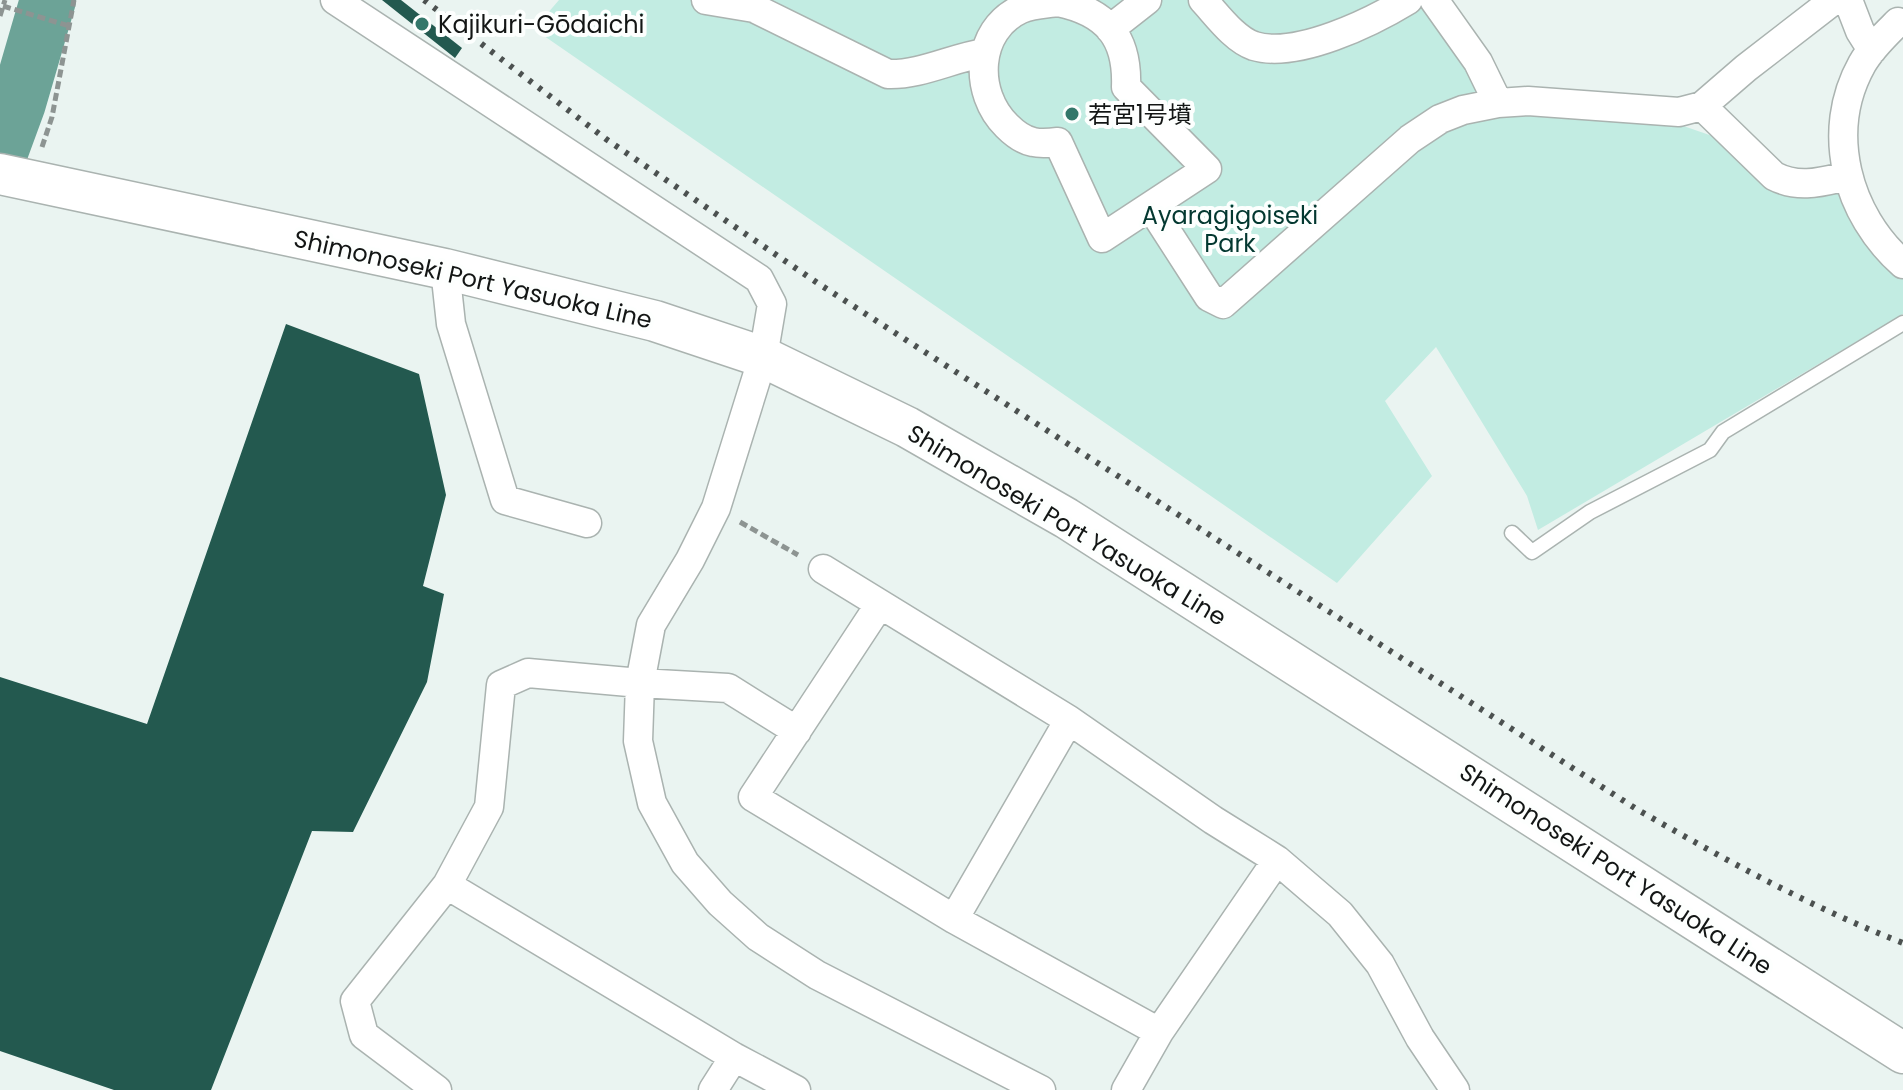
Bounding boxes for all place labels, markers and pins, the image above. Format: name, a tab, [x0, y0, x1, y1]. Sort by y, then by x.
place label: Kajikuri-Gōdaichi	[438, 8, 644, 41]
marker: Kajikuri-Gōdaichi	[413, 15, 431, 33]
place label: 若宮1号墳	[1088, 98, 1192, 131]
marker: 若宮1号墳	[1063, 105, 1081, 123]

